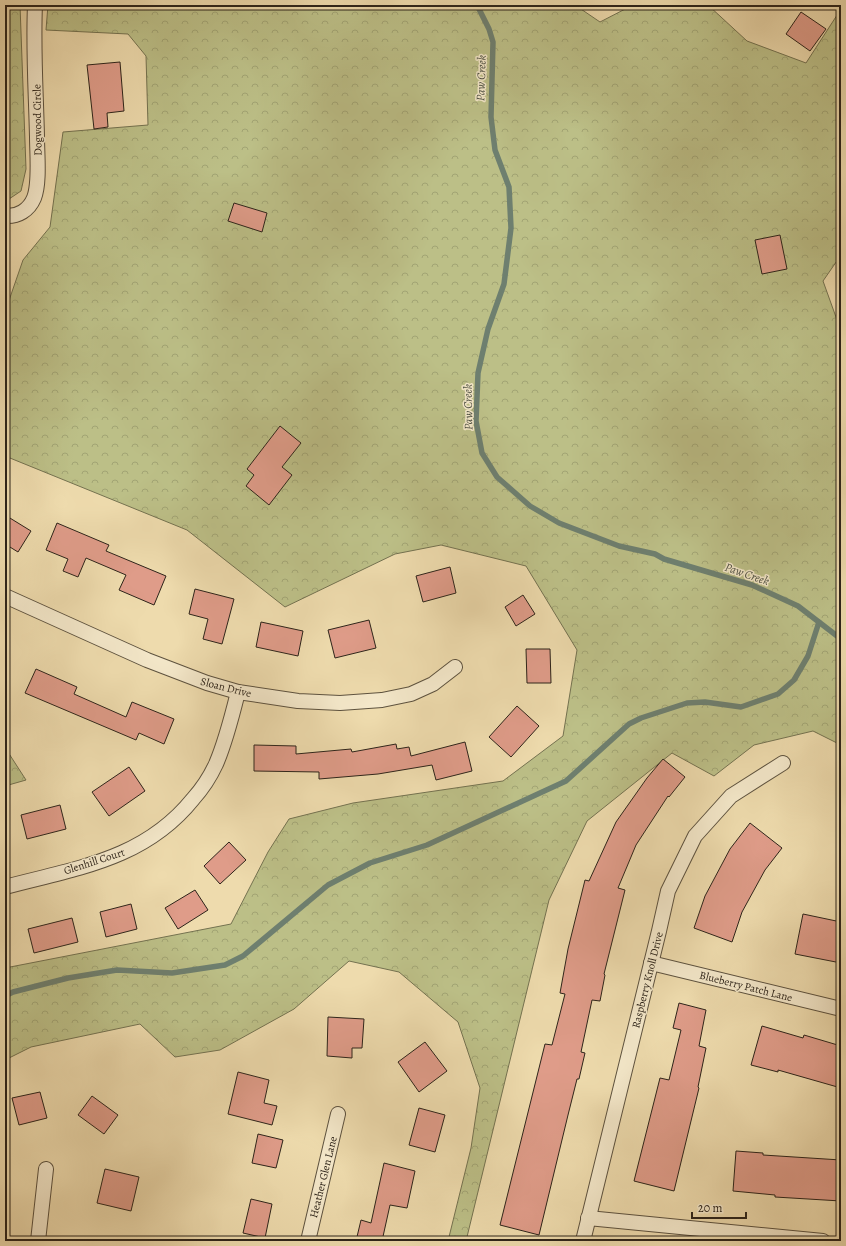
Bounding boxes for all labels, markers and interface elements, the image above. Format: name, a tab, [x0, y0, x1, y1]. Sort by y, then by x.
water label: Paw Creek	[472, 54, 490, 101]
street label: Dogwood Circle	[29, 84, 46, 156]
water label: Paw Creek	[460, 383, 476, 430]
water label: Paw Creek	[723, 559, 772, 589]
street label: Sloan Drive	[199, 674, 253, 701]
street label: Glenhill Court	[62, 844, 127, 878]
street label: Raspberry Knoll Drive	[628, 930, 667, 1030]
street label: Blueberry Patch Lane	[698, 968, 794, 1005]
street label: Heather Glen Lane	[306, 1135, 341, 1220]
scale bar	[692, 1194, 746, 1220]
text: 20 m	[698, 1200, 722, 1216]

